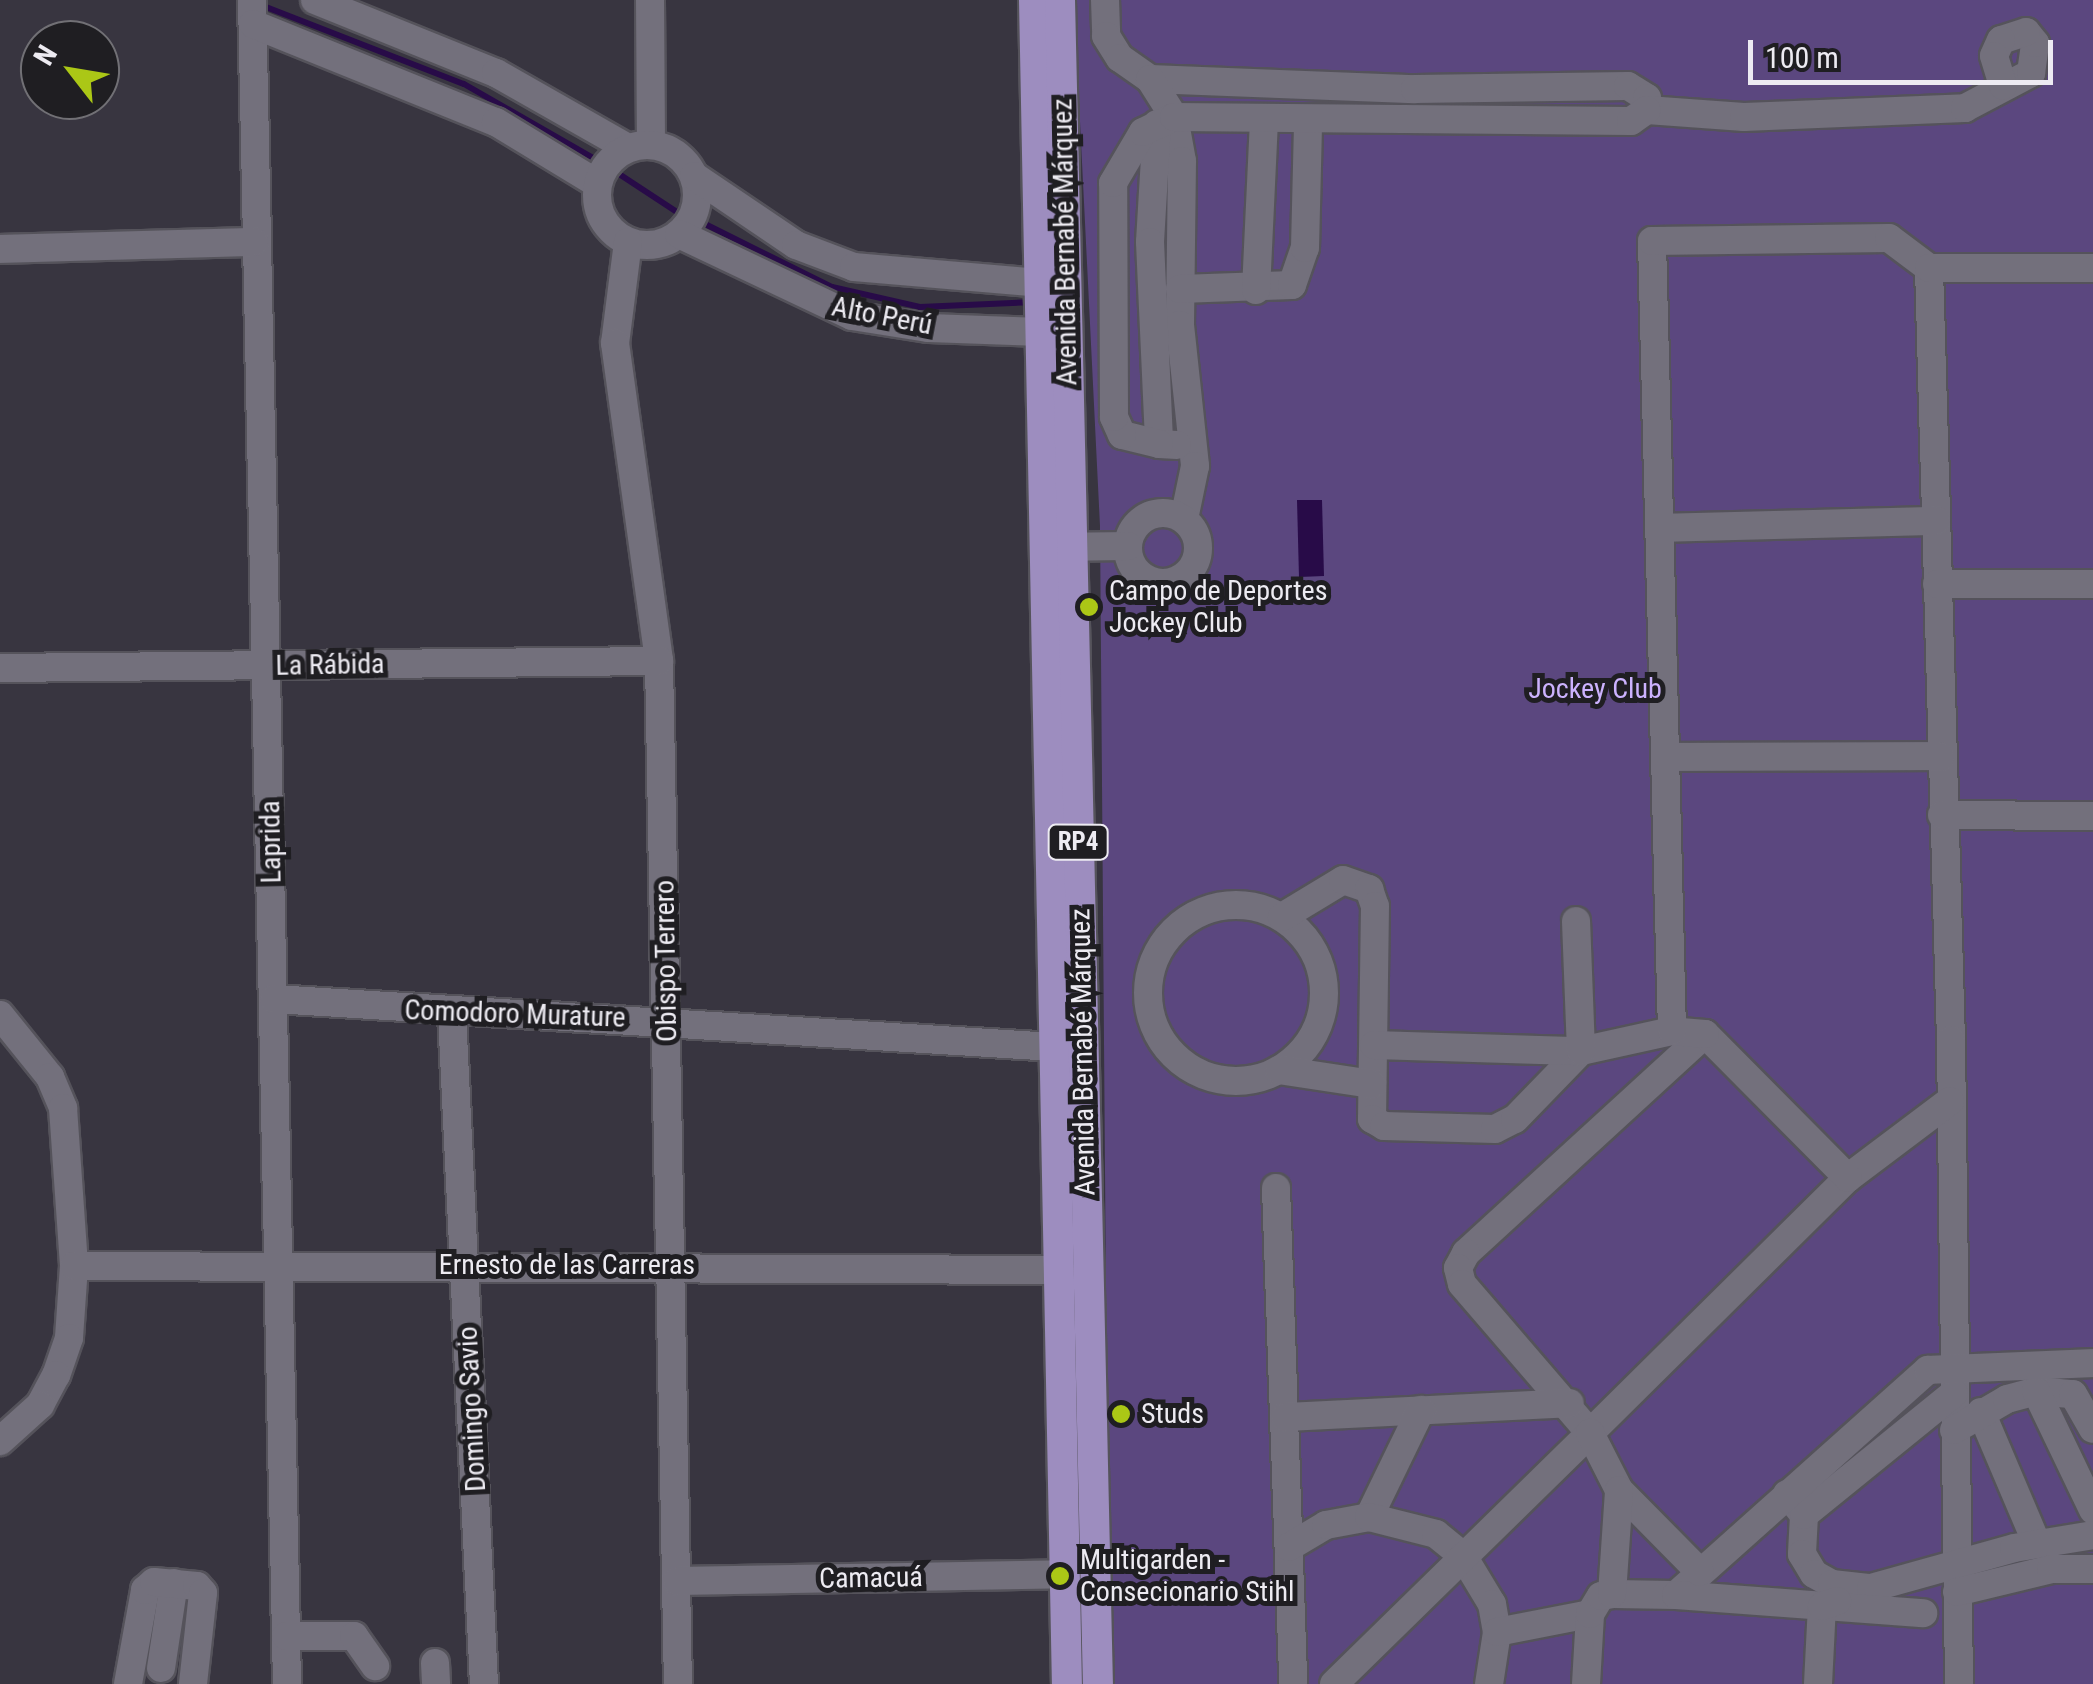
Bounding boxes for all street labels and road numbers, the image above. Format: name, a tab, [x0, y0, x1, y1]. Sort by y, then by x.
street label: Avenida Bernabé Márquez	[1046, 98, 1084, 386]
street label: Alto Perú	[829, 290, 935, 342]
street label: La Rábida	[275, 647, 385, 683]
street label: Laprida	[253, 800, 289, 884]
road number: RP4	[1046, 822, 1110, 862]
street label: Obispo Terrero	[648, 879, 684, 1043]
street label: Avenida Bernabé Márquez	[1064, 908, 1102, 1196]
street label: Comodoro Murature	[404, 993, 626, 1035]
street label: Ernesto de las Carreras	[439, 1248, 695, 1282]
street label: Domingo Savio	[451, 1325, 493, 1493]
street label: Camacuá	[819, 1560, 923, 1596]

